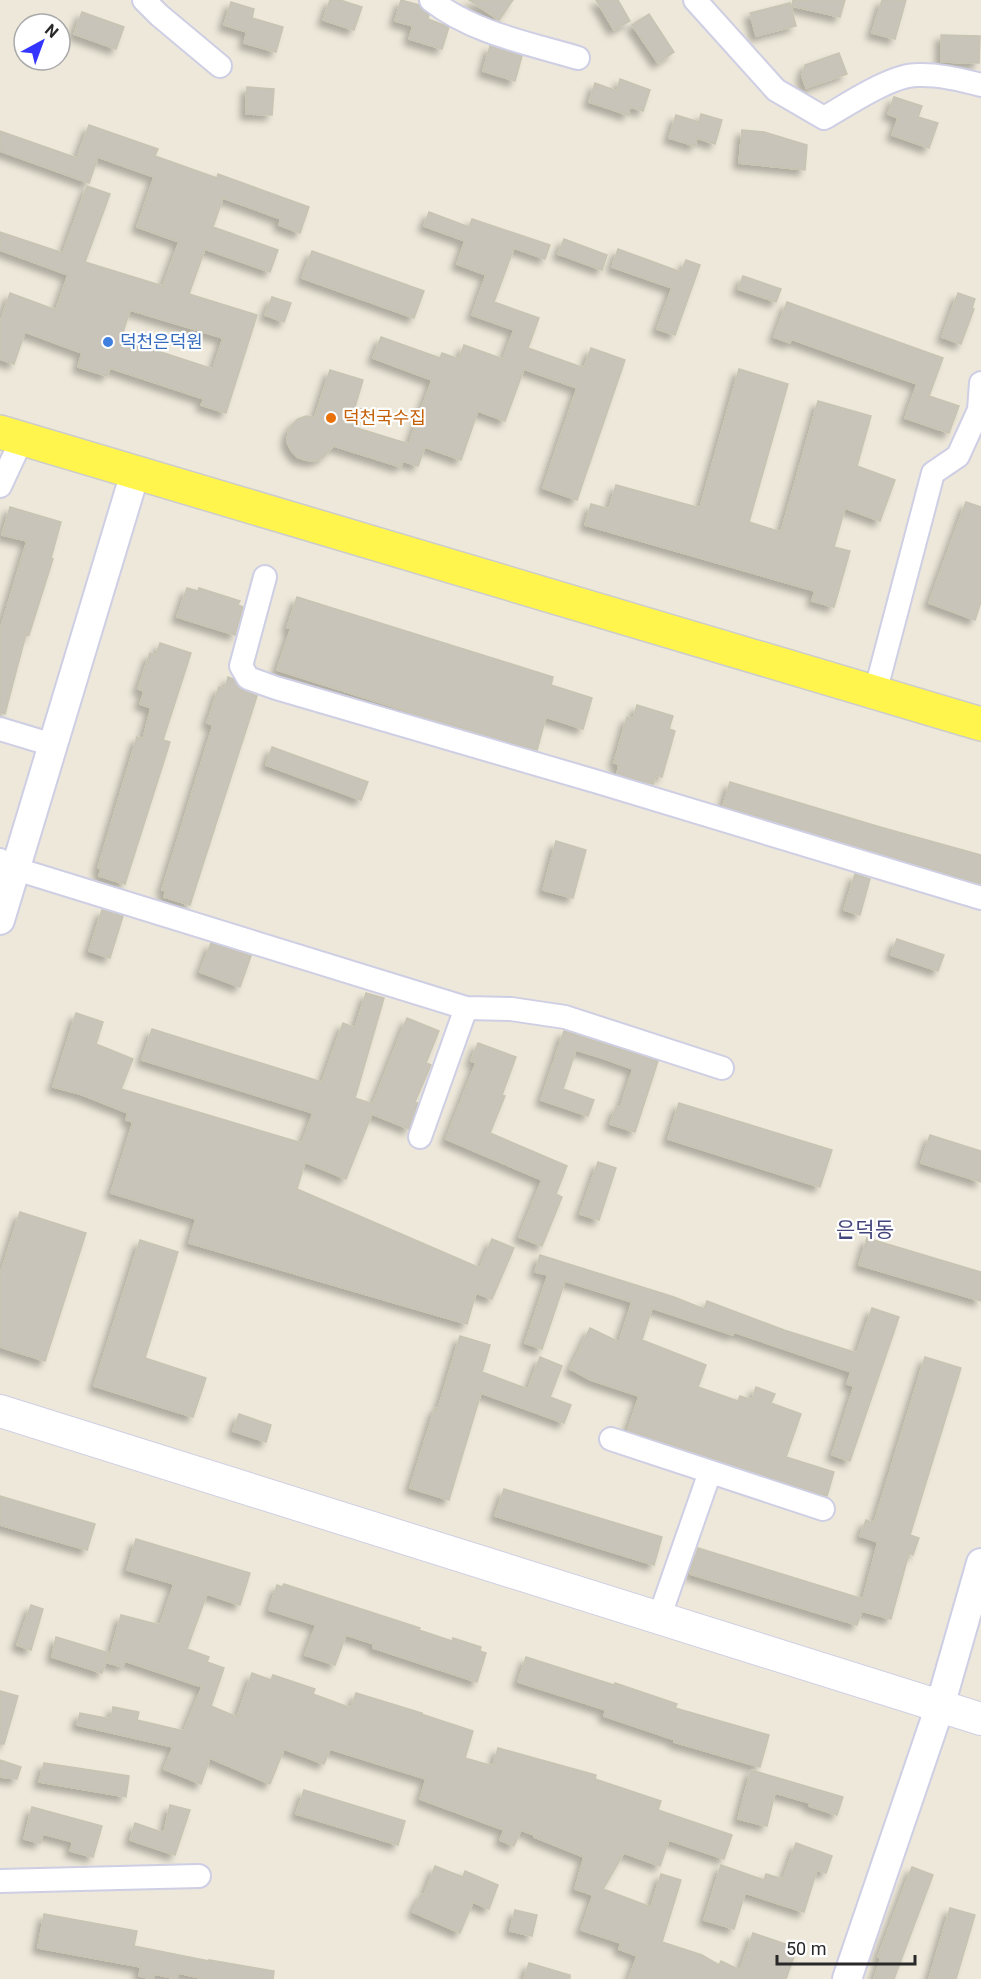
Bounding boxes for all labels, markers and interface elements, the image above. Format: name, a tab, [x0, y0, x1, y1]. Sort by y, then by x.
north arrow	[12, 12, 72, 72]
text: N	[41, 20, 62, 42]
place label: 덕천은덕원	[120, 331, 203, 352]
marker: 덕천은덕원	[101, 335, 115, 349]
place label: 덕천국수집	[343, 407, 426, 428]
marker: 덕천국수집	[324, 411, 338, 425]
district label: 은덕동	[836, 1218, 894, 1242]
scale bar	[777, 1928, 915, 1966]
text: 50 m	[786, 1938, 826, 1959]

